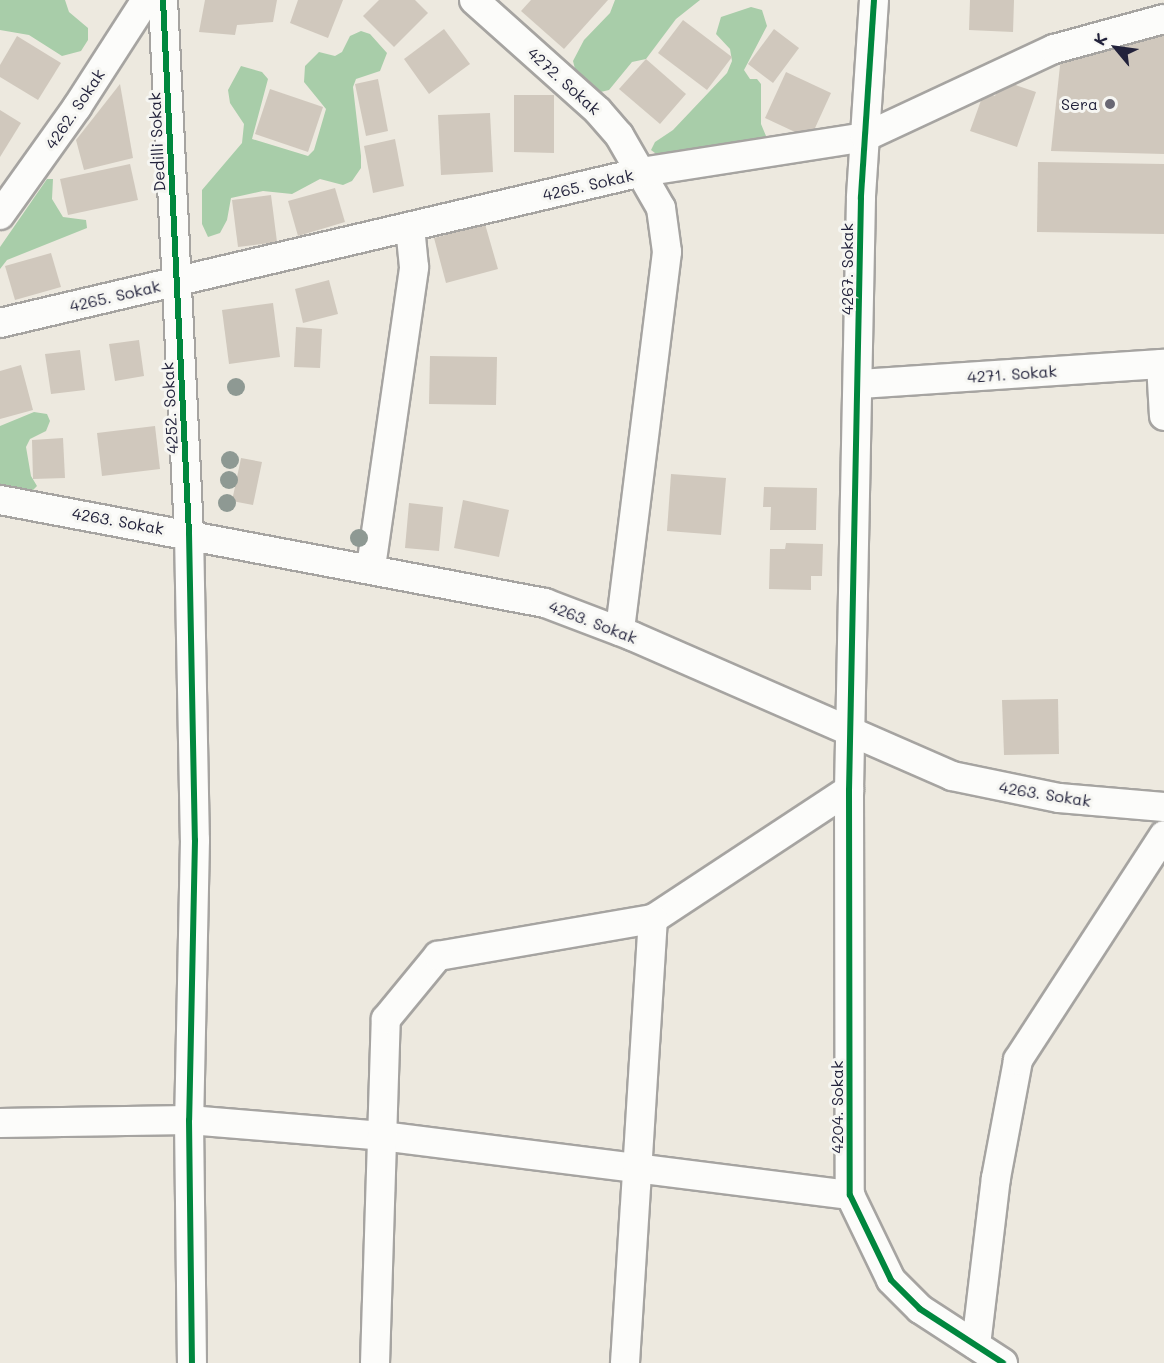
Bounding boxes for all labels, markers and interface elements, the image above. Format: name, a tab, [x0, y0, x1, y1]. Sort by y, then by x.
north arrow	[1086, 18, 1146, 78]
text: K	[1088, 29, 1112, 49]
street label: 4272. Sokak	[524, 43, 604, 119]
street label: 4262. Sokak	[41, 65, 109, 153]
street label: Dedilli Sokak	[145, 92, 169, 192]
place label: Sera	[1061, 94, 1098, 114]
marker: Sera	[1103, 97, 1117, 111]
street label: 4265. Sokak	[541, 165, 635, 205]
street label: 4267. Sokak	[837, 223, 857, 315]
street label: 4265. Sokak	[68, 276, 162, 316]
street label: 4271. Sokak	[967, 361, 1057, 387]
street label: 4252. Sokak	[158, 362, 182, 454]
street label: 4263. Sokak	[71, 504, 165, 538]
street label: 4263. Sokak	[546, 596, 640, 648]
street label: 4263. Sokak	[998, 777, 1092, 811]
street label: 4204. Sokak	[827, 1061, 847, 1153]

